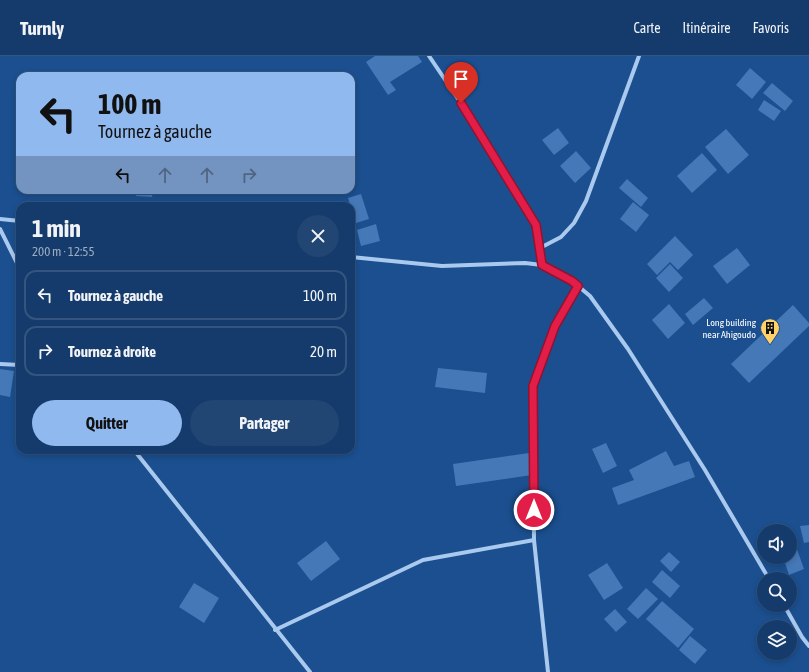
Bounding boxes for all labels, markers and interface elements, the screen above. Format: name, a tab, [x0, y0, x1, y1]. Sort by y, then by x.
text: Turnly	[20, 17, 64, 39]
text: Carte	[634, 20, 661, 36]
text: Itinéraire	[683, 20, 731, 36]
text: Favoris	[753, 20, 789, 36]
pin	[444, 62, 478, 103]
icon: arrive	[450, 68, 472, 90]
icon: left	[32, 88, 84, 140]
text: 100 m	[98, 88, 161, 120]
text: Tournez à gauche	[98, 121, 212, 142]
icon: left	[112, 164, 134, 186]
icon: ahead	[154, 164, 176, 186]
icon: ahead	[196, 164, 218, 186]
icon: right	[238, 164, 260, 186]
text: 1 min	[32, 215, 81, 242]
button: close	[297, 215, 339, 257]
text: 200 m · 12:55	[32, 244, 95, 259]
icon: left	[34, 284, 56, 306]
text: Tournez à gauche	[68, 287, 163, 304]
text: 100 m	[303, 287, 337, 304]
place label: Long building near Ahigoudo	[703, 317, 757, 340]
building icon: Long building near Ahigoudo	[759, 317, 781, 345]
icon: right	[34, 340, 56, 362]
text: Tournez à droite	[68, 343, 156, 360]
text: 20 m	[310, 343, 337, 360]
button: Quitter	[32, 400, 182, 446]
button: Partager	[190, 400, 339, 446]
position arrow	[513, 489, 555, 531]
map controls	[757, 524, 797, 660]
button: sound	[757, 524, 797, 564]
button: search	[757, 572, 797, 612]
button: layers	[757, 620, 797, 660]

